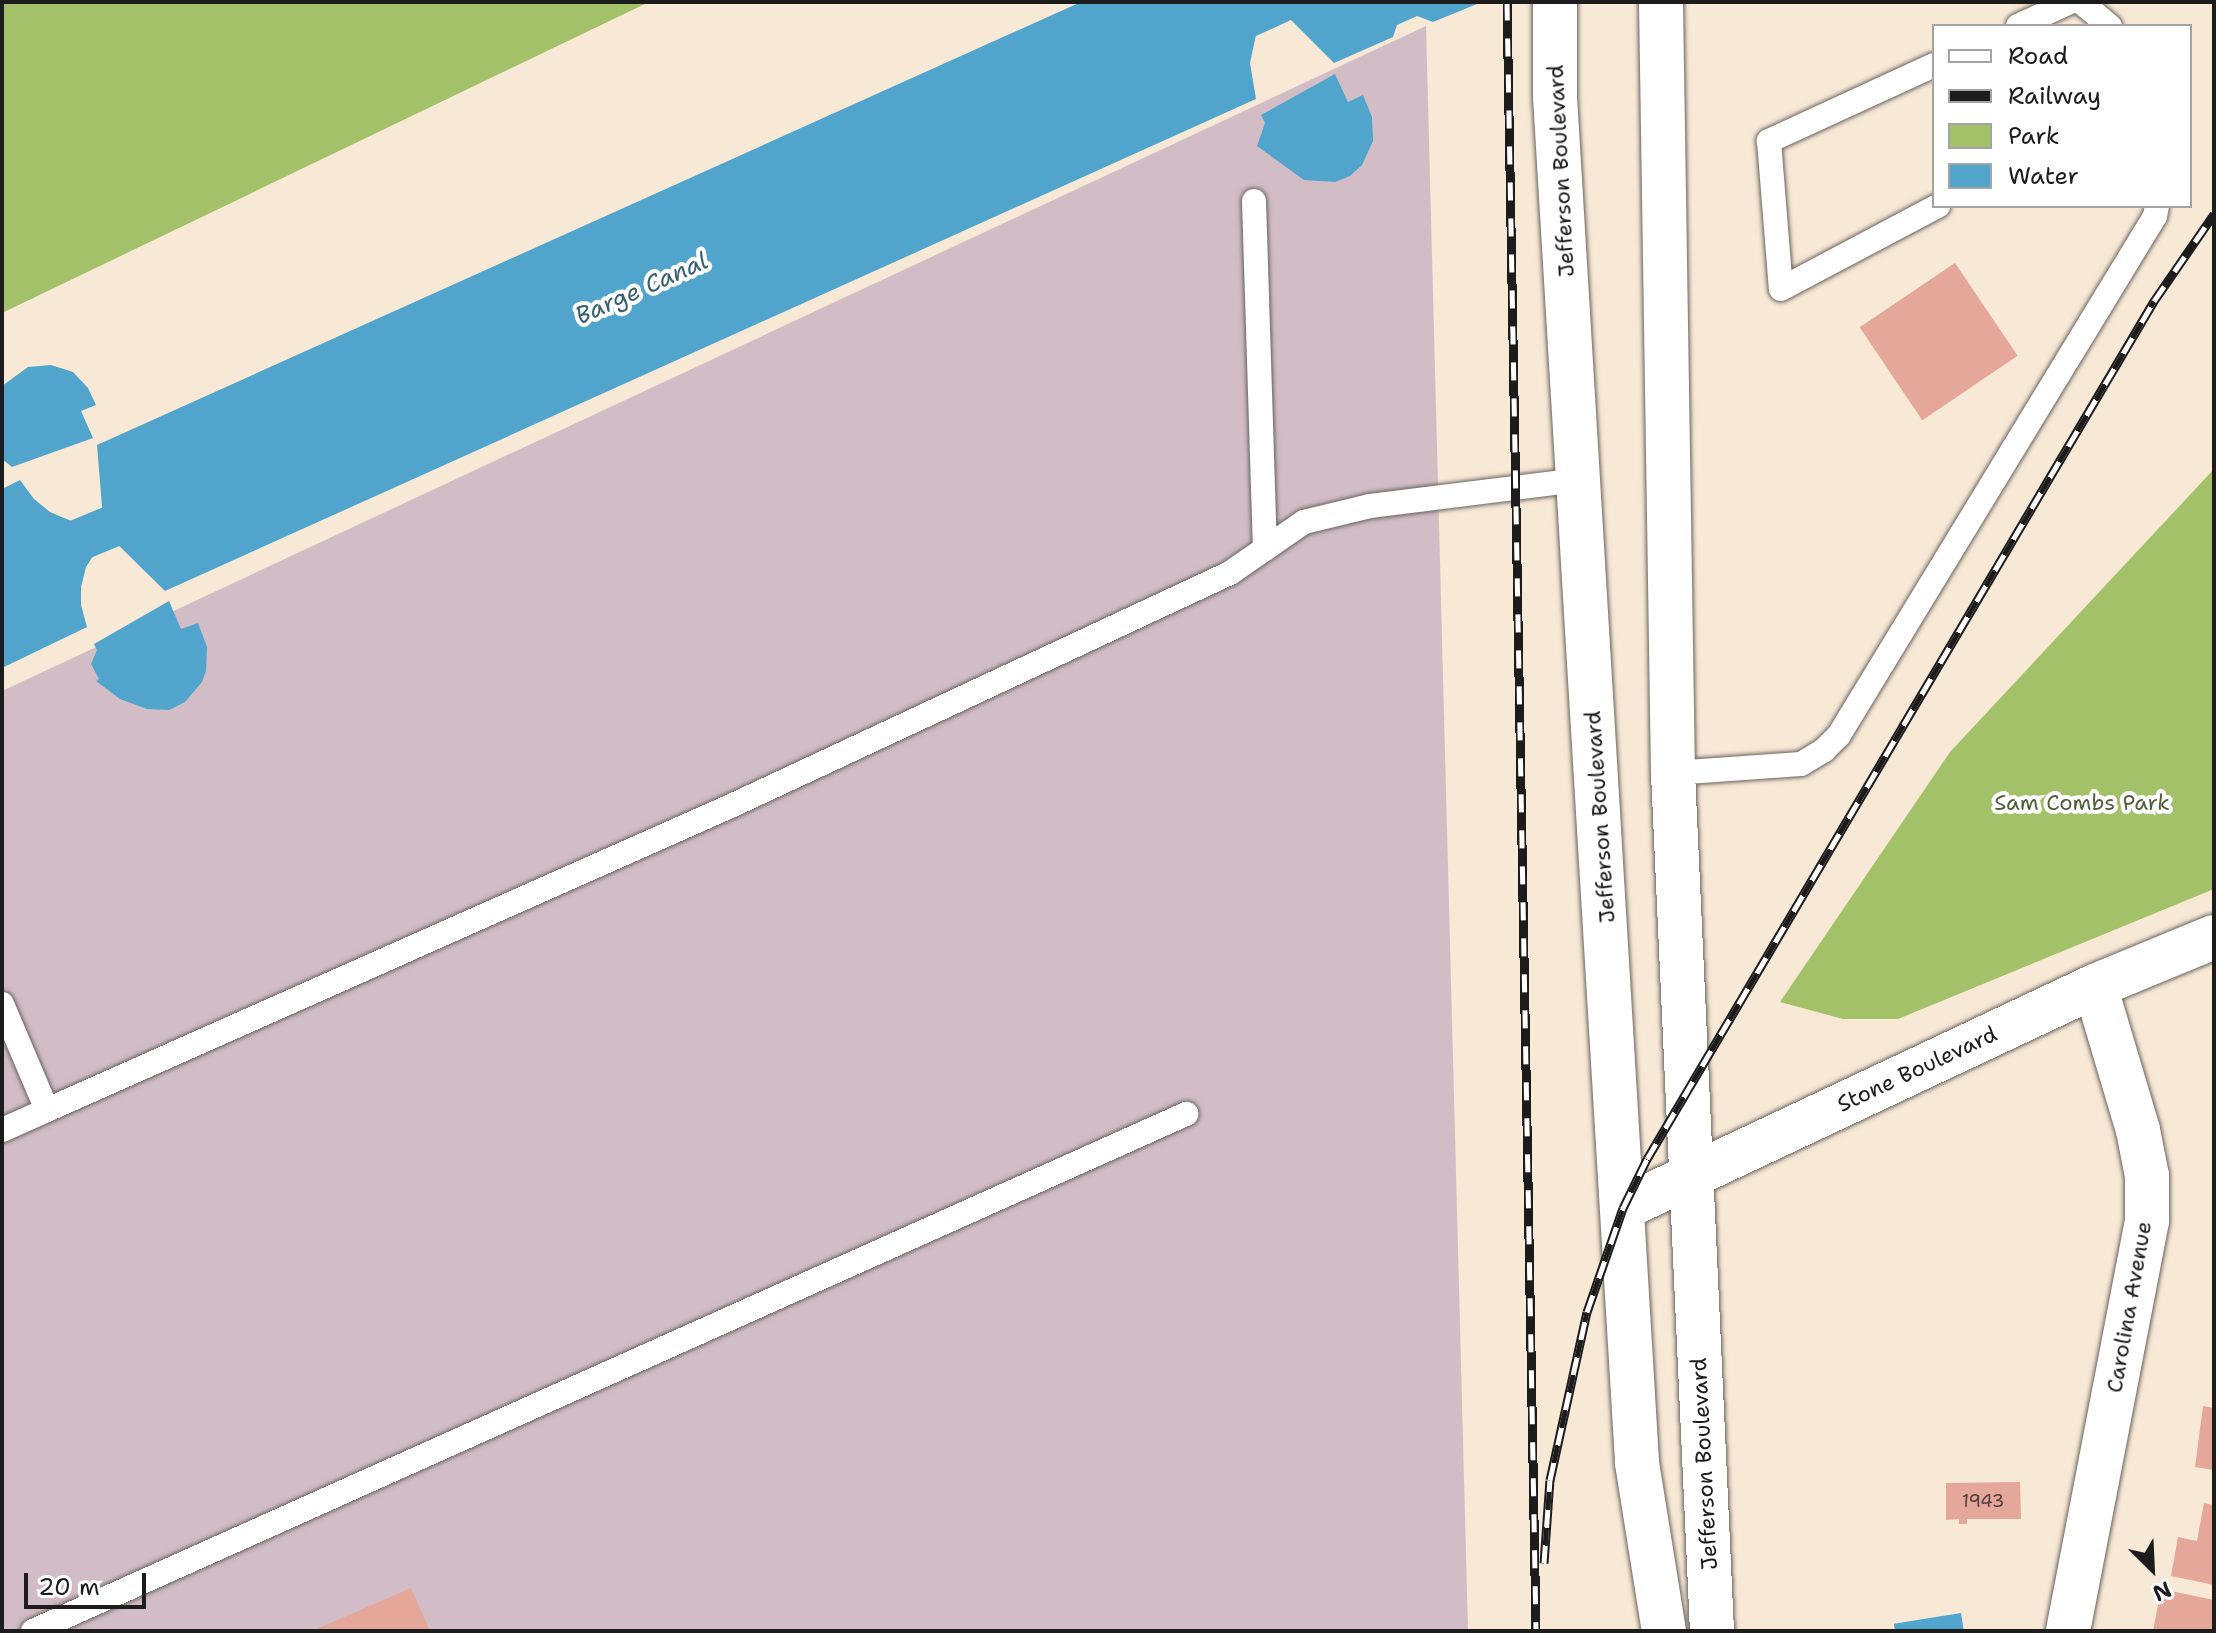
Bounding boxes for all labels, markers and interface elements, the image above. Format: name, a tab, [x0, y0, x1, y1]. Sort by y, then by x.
legend	[1932, 24, 2192, 208]
text: Road	[2008, 40, 2068, 72]
street label: Jefferson Boulevard	[1542, 64, 1580, 278]
text: Railway	[2008, 80, 2101, 112]
text: Park	[2008, 120, 2060, 152]
text: Water	[2008, 160, 2079, 192]
water label: Barge Canal	[571, 247, 713, 331]
street label: Jefferson Boulevard	[1579, 710, 1621, 924]
park label: Sam Combs Park	[1994, 790, 2170, 816]
street label: Stone Boulevard	[1833, 1020, 2001, 1118]
street label: Carolina Avenue	[2101, 1219, 2157, 1395]
street label: Jefferson Boulevard	[1685, 1357, 1723, 1571]
house number: 1943	[1962, 1490, 2004, 1512]
north arrow	[2112, 1529, 2192, 1609]
scale bar	[28, 1557, 150, 1607]
text: 20 m	[38, 1571, 100, 1603]
text: N	[2148, 1575, 2176, 1608]

